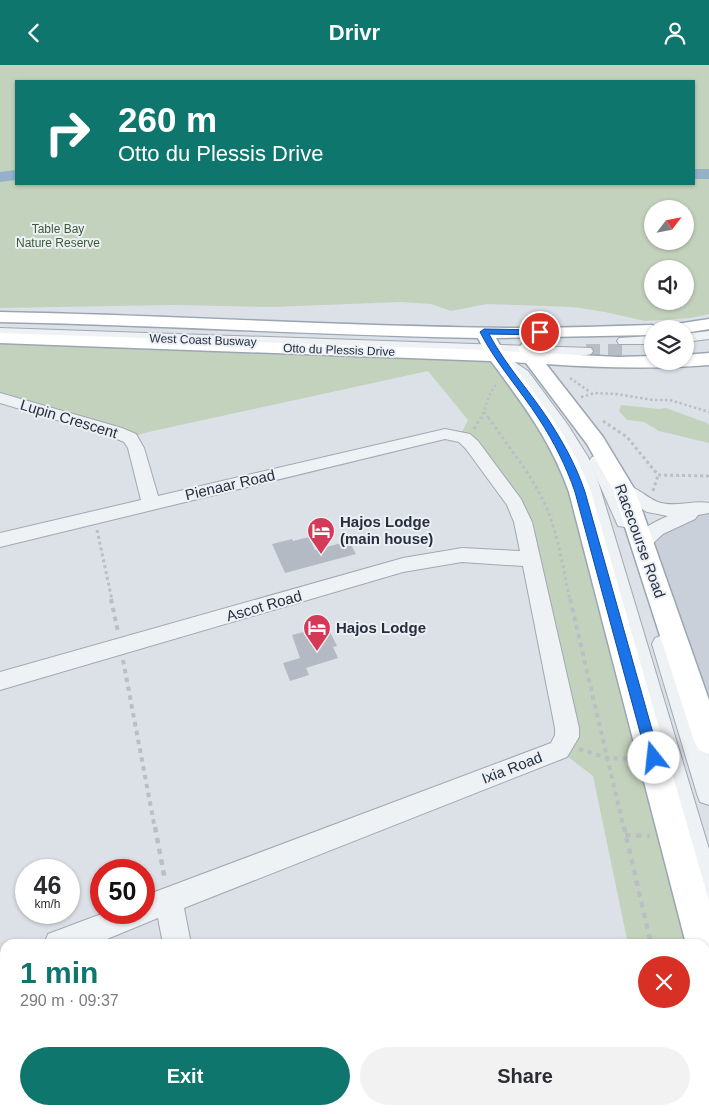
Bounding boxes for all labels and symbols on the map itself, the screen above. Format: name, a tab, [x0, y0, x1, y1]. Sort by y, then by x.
north arrow	[644, 200, 694, 250]
park label: Table Bay Nature Reserve	[16, 222, 100, 250]
pin	[519, 311, 561, 353]
street label: West Coast Busway	[149, 331, 257, 349]
street label: Otto du Plessis Drive	[283, 341, 396, 359]
street label: Lupin Crescent	[18, 396, 121, 442]
street label: Pienaar Road	[183, 466, 276, 503]
street label: Racecourse Road	[612, 482, 669, 600]
place label: Hajos Lodge (main house)	[340, 513, 433, 547]
hotel icon: Hajos Lodge (main house)	[306, 516, 336, 555]
street label: Ascot Road	[224, 587, 303, 624]
hotel icon: Hajos Lodge	[302, 613, 332, 652]
place label: Hajos Lodge	[336, 619, 426, 636]
position arrow	[627, 731, 679, 783]
street label: Ixia Road	[479, 748, 544, 787]
speed limit sign: 50	[90, 859, 155, 924]

